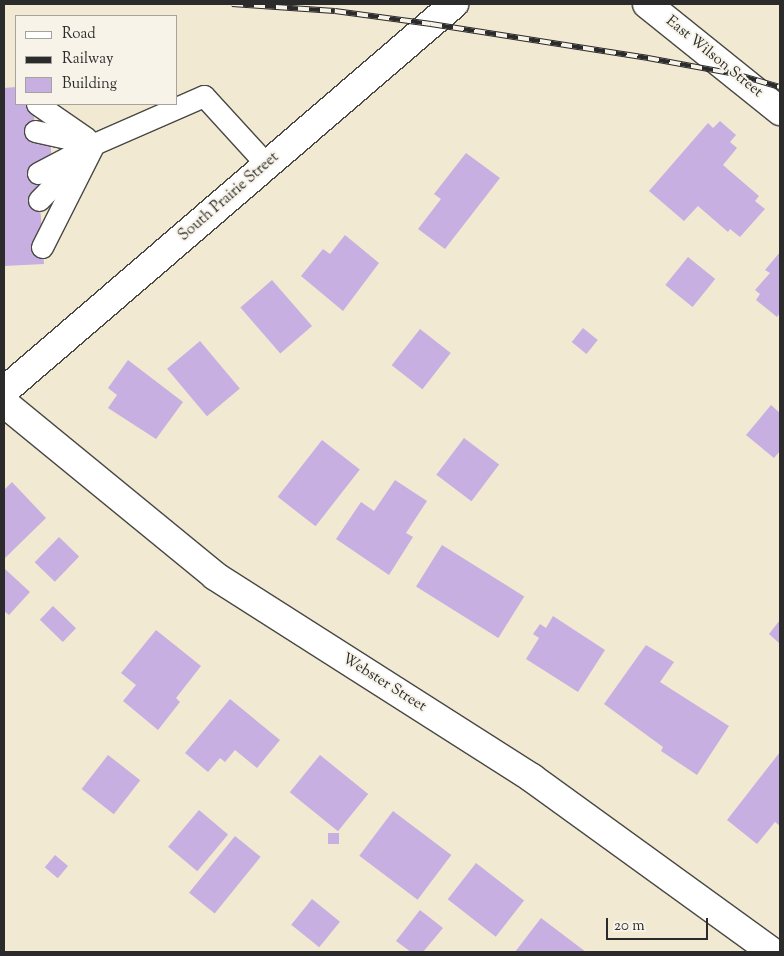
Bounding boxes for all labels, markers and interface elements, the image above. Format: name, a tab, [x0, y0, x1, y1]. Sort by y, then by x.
street label: East Wilson Street	[662, 12, 766, 102]
legend	[15, 15, 178, 105]
text: Road	[62, 24, 96, 45]
text: Railway	[62, 49, 113, 70]
text: Building	[62, 74, 117, 95]
street label: South Prairie Street	[175, 149, 283, 245]
street label: Webster Street	[339, 650, 429, 716]
scale bar	[609, 908, 712, 940]
text: 20 m	[614, 916, 645, 937]

